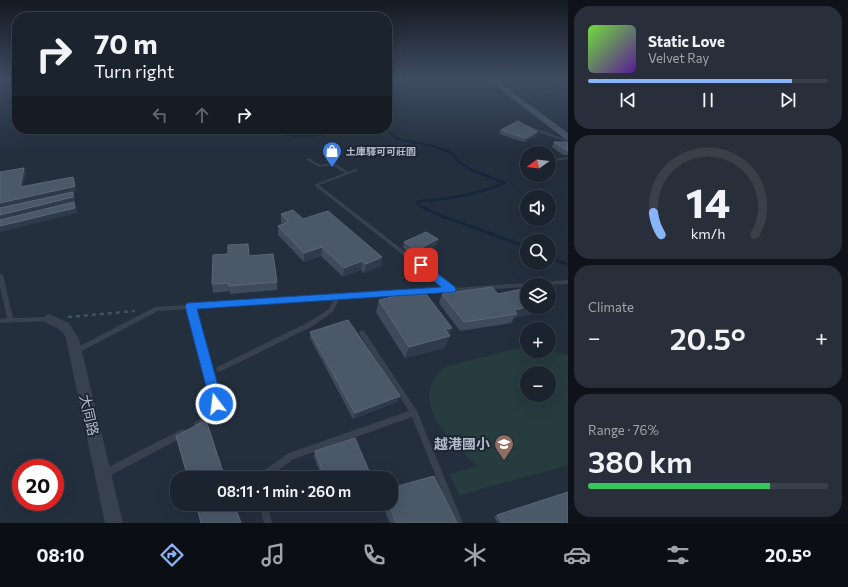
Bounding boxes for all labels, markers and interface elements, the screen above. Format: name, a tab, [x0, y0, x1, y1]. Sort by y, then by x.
text: 70 m	[94, 26, 158, 60]
icon: right	[28, 28, 80, 80]
text: Static Love	[648, 32, 725, 50]
text: Velvet Ray	[648, 50, 709, 66]
text: Turn right	[94, 60, 174, 82]
icon: previous	[617, 89, 639, 111]
icon: pause	[697, 89, 719, 111]
icon: next	[777, 89, 799, 111]
icon: left	[149, 104, 171, 126]
icon: ahead	[191, 104, 213, 126]
icon: right	[233, 104, 255, 126]
shop icon: 土庫驛可可莊園	[321, 140, 343, 168]
place label: 土庫驛可可莊園	[346, 145, 416, 157]
north arrow	[520, 146, 556, 182]
map controls	[520, 146, 556, 402]
text: 14	[686, 176, 730, 227]
button: sound	[520, 190, 556, 226]
text: km/h	[691, 223, 725, 241]
button: search	[520, 234, 556, 270]
pin	[404, 248, 438, 282]
icon: arrive	[410, 254, 432, 276]
button: layers	[520, 278, 556, 314]
text: Climate	[588, 299, 634, 315]
text: 20.5°	[670, 319, 746, 356]
button: +	[520, 322, 556, 358]
text: −	[588, 324, 601, 351]
text: +	[815, 324, 828, 351]
button: −	[520, 366, 556, 402]
position arrow	[195, 383, 237, 425]
street label: 大同路	[76, 393, 102, 437]
text: Range · 76%	[588, 422, 659, 438]
school or university icon: 越港國小	[493, 433, 515, 461]
place label: 越港國小	[434, 435, 490, 452]
text: 380 km	[588, 442, 692, 479]
speed limit sign: 20	[12, 459, 64, 511]
text: 08:11 · 1 min · 260 m	[217, 482, 351, 500]
icon: directions	[158, 541, 186, 569]
icon: music	[259, 541, 287, 569]
icon: phone	[360, 541, 388, 569]
icon: climate	[461, 541, 489, 569]
icon: car	[563, 541, 591, 569]
icon: filters	[664, 541, 692, 569]
text: 08:10	[37, 544, 85, 566]
text: 20.5°	[765, 544, 811, 566]

